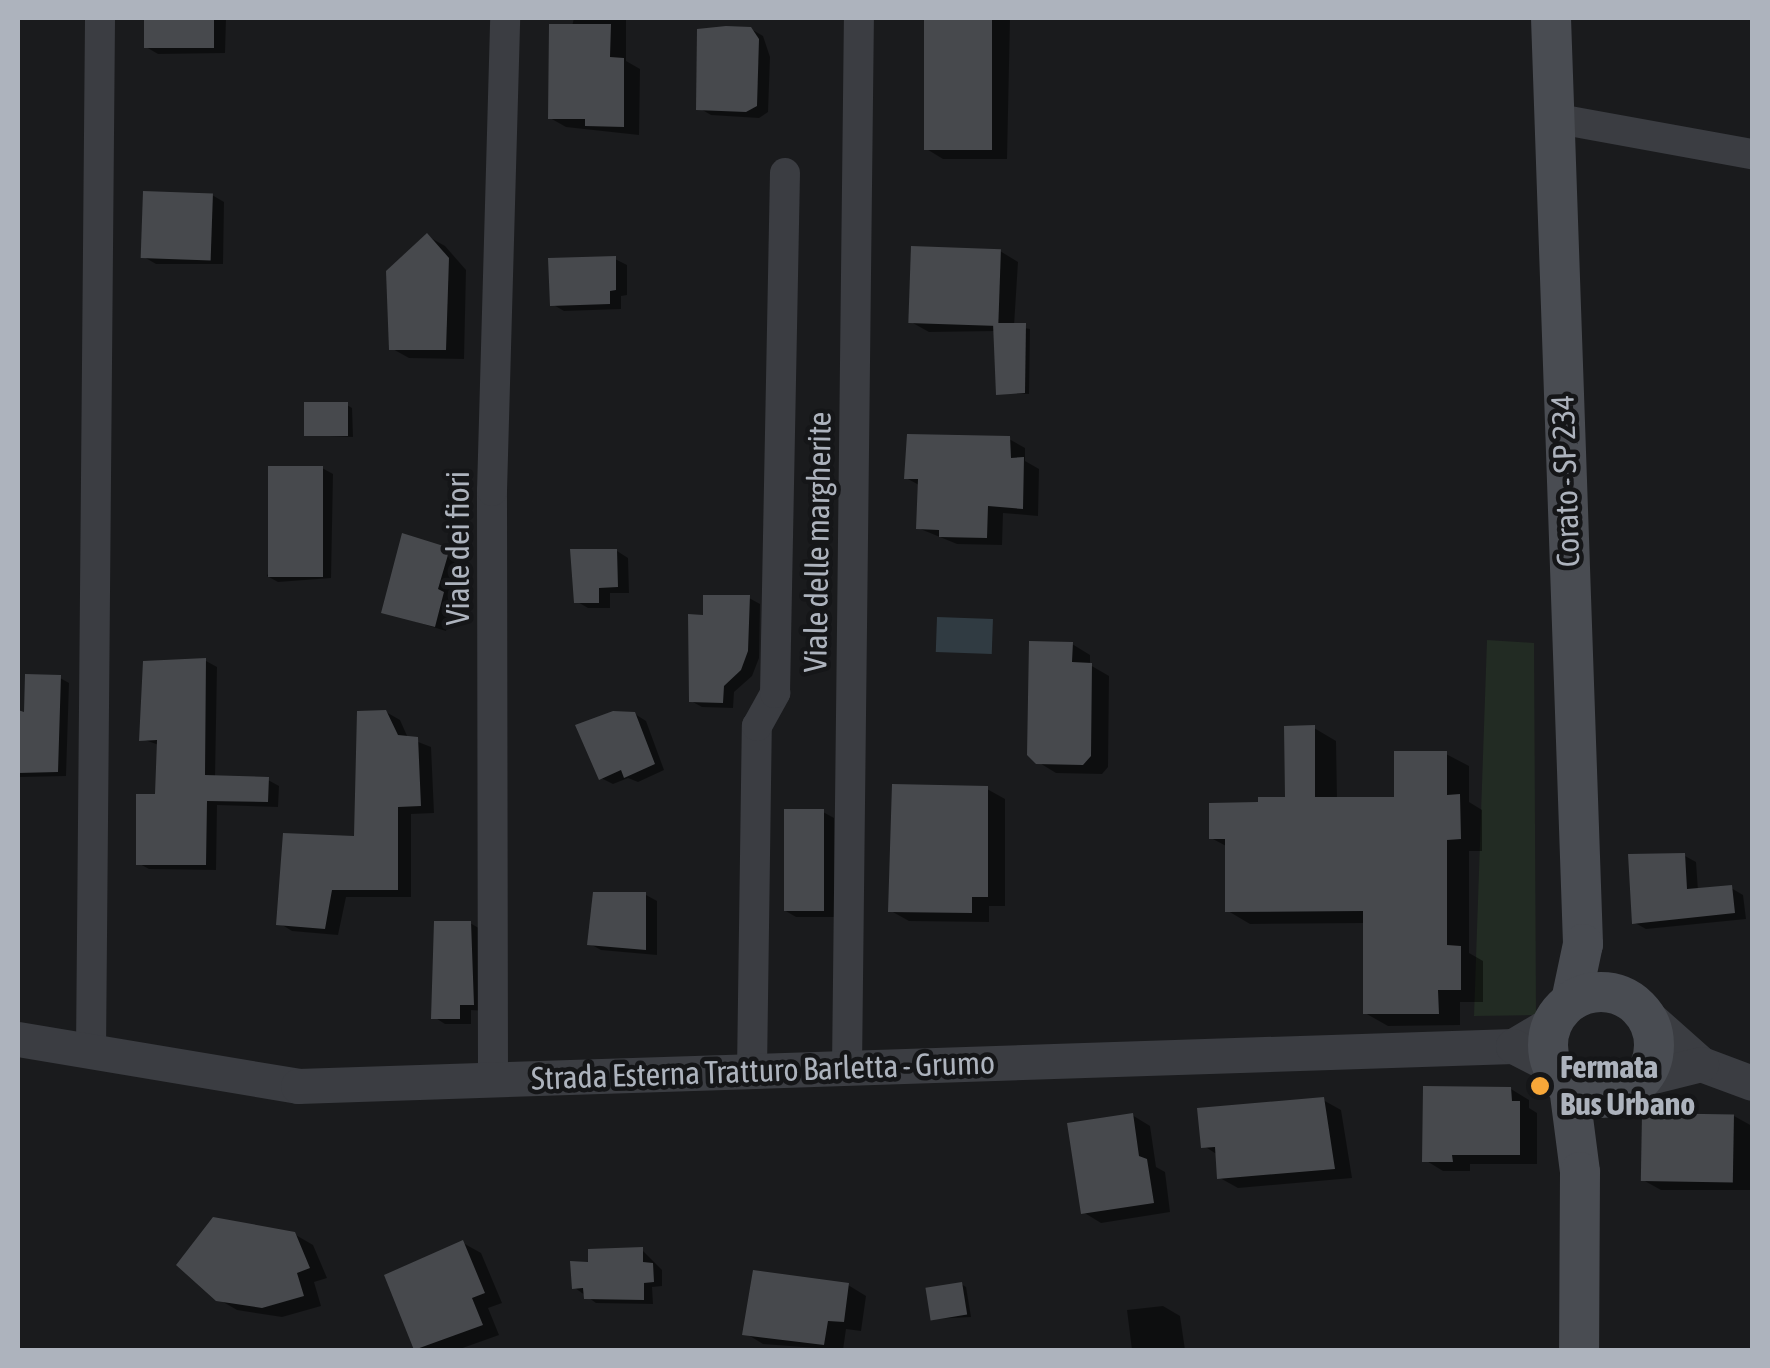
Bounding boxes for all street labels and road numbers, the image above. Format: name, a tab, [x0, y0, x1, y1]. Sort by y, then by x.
street label: Corato - SP 234	[1544, 394, 1588, 568]
street label: Viale delle margherite	[797, 411, 839, 673]
street label: Viale dei fiori	[439, 471, 477, 625]
street label: Strada Esterna Tratturo Barletta - Grumo	[530, 1044, 996, 1098]

